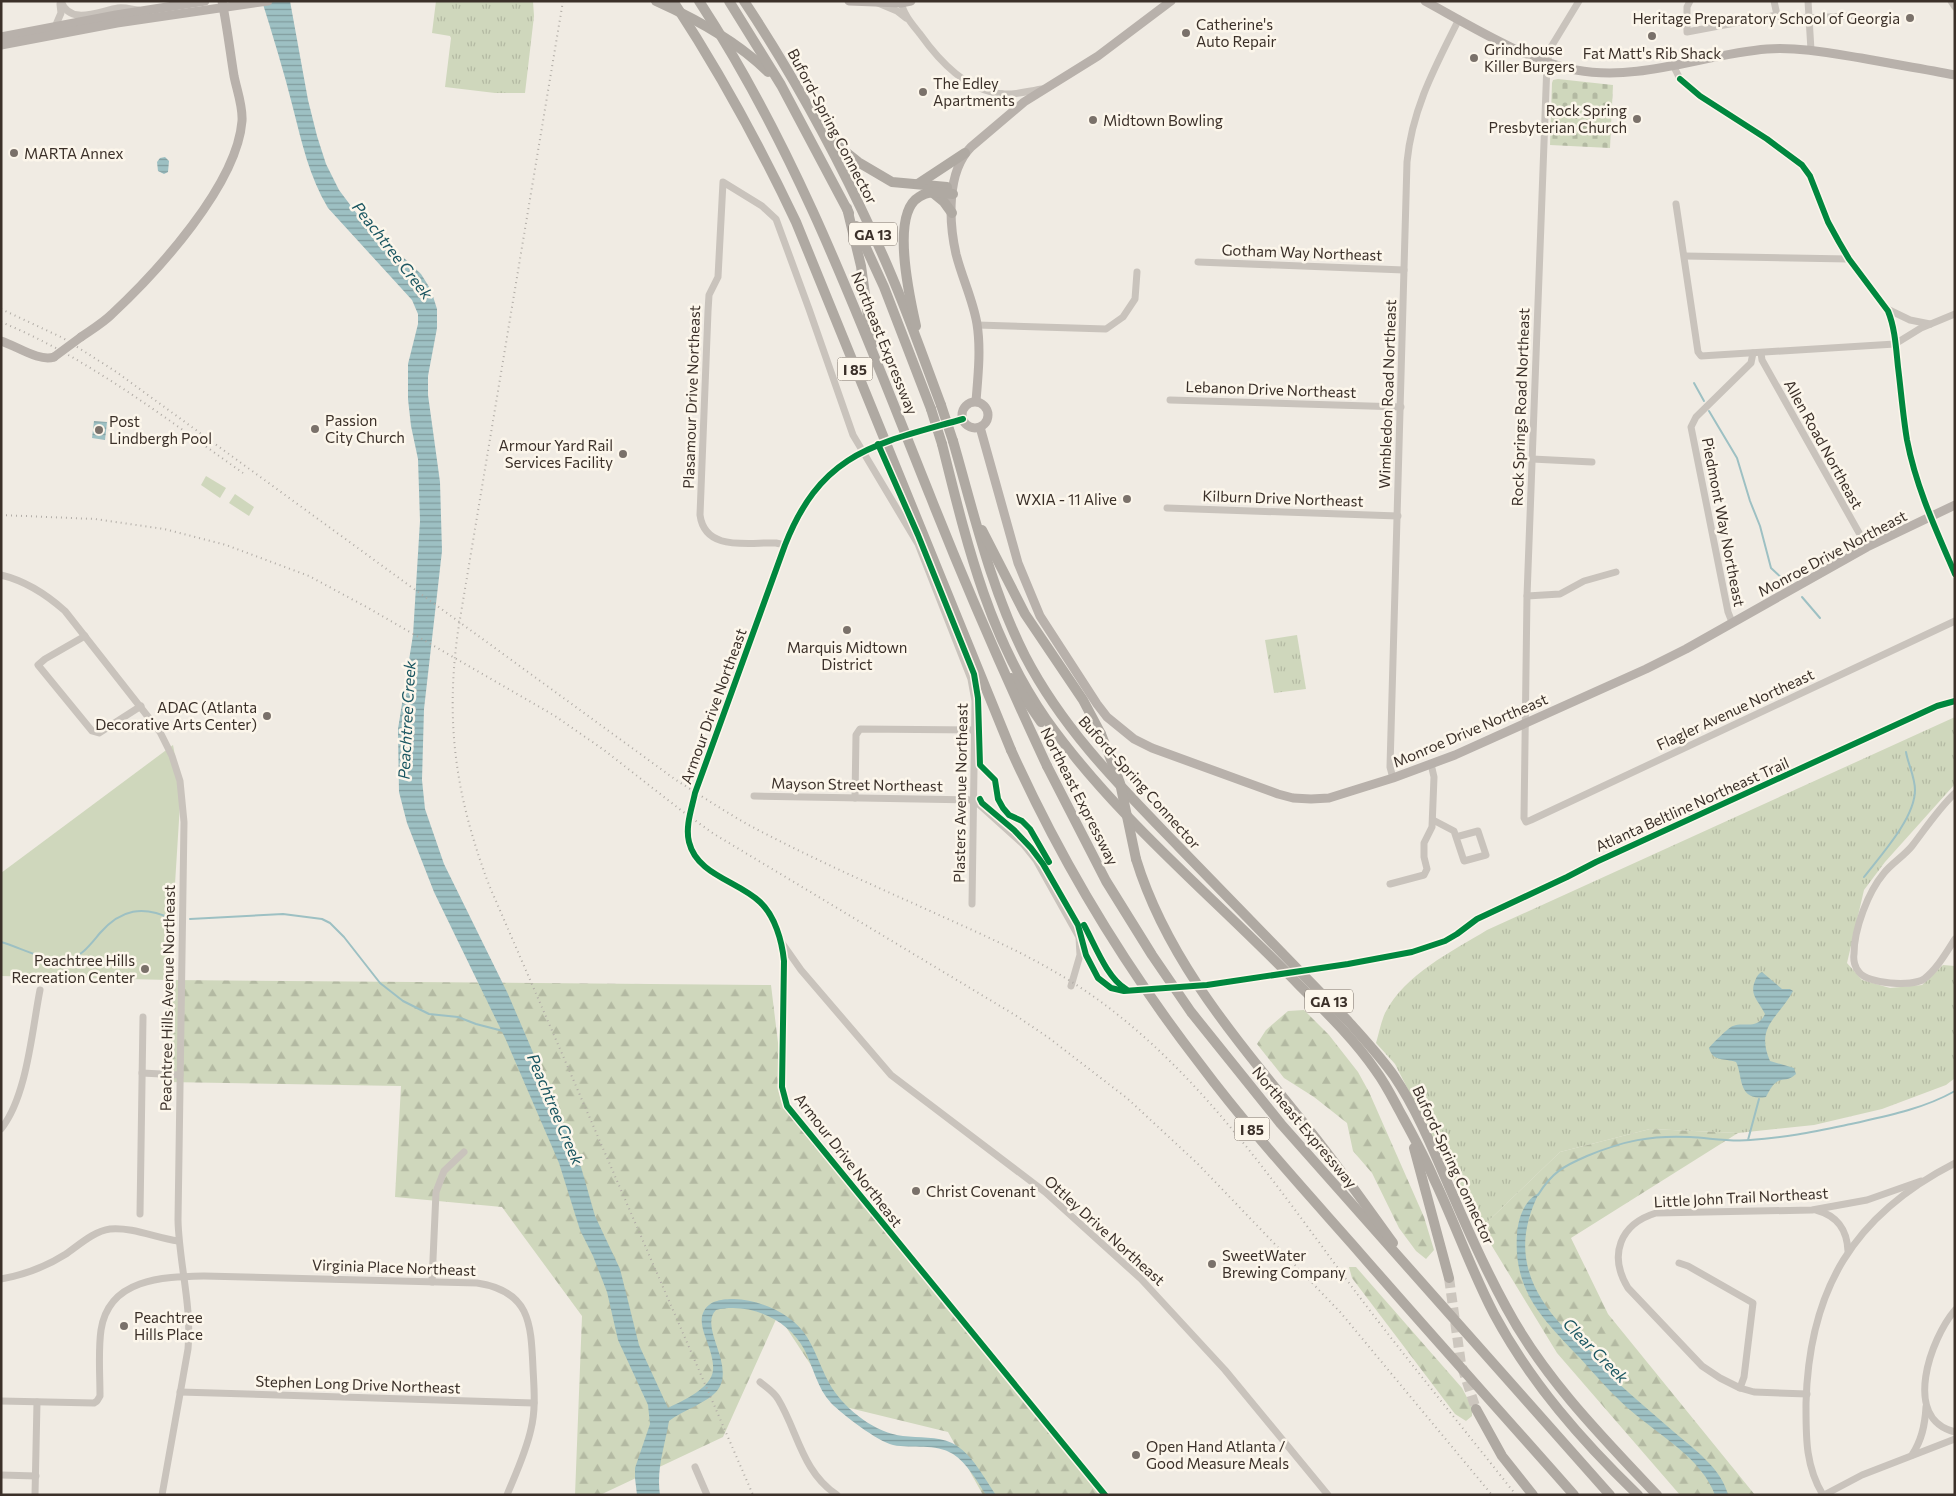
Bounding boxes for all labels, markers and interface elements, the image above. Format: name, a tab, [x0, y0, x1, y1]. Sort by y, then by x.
place label: Heritage Preparatory School of Georgia	[1632, 9, 1900, 27]
marker: Heritage Preparatory School of Georgia	[1904, 12, 1916, 24]
place label: Catherine's Auto Repair	[1196, 15, 1277, 50]
marker: Catherine's Auto Repair	[1180, 27, 1192, 39]
marker: Fat Matt's Rib Shack	[1646, 30, 1658, 42]
place label: Grindhouse Killer Burgers	[1484, 40, 1575, 75]
place label: Fat Matt's Rib Shack	[1583, 44, 1721, 62]
street label: Buford-Spring Connector	[784, 45, 882, 207]
marker: Grindhouse Killer Burgers	[1468, 52, 1480, 64]
place label: The Edley Apartments	[933, 74, 1015, 109]
marker: The Edley Apartments	[917, 86, 929, 98]
place label: Rock Spring Presbyterian Church	[1489, 101, 1627, 136]
place label: Midtown Bowling	[1103, 111, 1223, 129]
marker: Rock Spring Presbyterian Church	[1631, 113, 1643, 125]
marker: Midtown Bowling	[1087, 114, 1099, 126]
place label: MARTA Annex	[24, 144, 123, 162]
marker: MARTA Annex	[8, 147, 20, 159]
water label: Peachtree Creek	[349, 197, 437, 303]
road number: GA 13	[849, 222, 897, 245]
street label: Gotham Way Northeast	[1221, 240, 1383, 264]
street label: Northeast Expressway	[848, 269, 922, 417]
street label: Wimbledon Road Northeast	[1375, 299, 1399, 489]
street label: Plasamour Drive Northeast	[679, 305, 703, 489]
street label: Rock Springs Road Northeast	[1508, 308, 1532, 506]
road number: I 85	[838, 358, 872, 380]
street label: Allen Road Northeast	[1781, 376, 1867, 512]
street label: Lebanon Drive Northeast	[1185, 377, 1357, 401]
place label: Passion City Church	[325, 411, 405, 446]
place label: Post Lindbergh Pool	[109, 412, 212, 447]
marker: Passion City Church	[309, 423, 321, 435]
marker: Post Lindbergh Pool	[93, 424, 105, 436]
place label: Armour Yard Rail Services Facility	[498, 436, 613, 471]
street label: Piedmont Way Northeast	[1699, 436, 1749, 608]
marker: Armour Yard Rail Services Facility	[617, 448, 629, 460]
street label: Kilburn Drive Northeast	[1202, 486, 1364, 510]
place label: WXIA - 11 Alive	[1016, 490, 1117, 508]
marker: WXIA - 11 Alive	[1121, 493, 1133, 505]
street label: Monroe Drive Northeast	[1754, 506, 1910, 600]
marker: Marquis Midtown District	[841, 624, 853, 636]
street label: Armour Drive Northeast	[676, 626, 750, 786]
place label: Marquis Midtown District	[787, 638, 907, 673]
water label: Peachtree Creek	[393, 660, 419, 780]
street label: Flagler Avenue Northeast	[1653, 665, 1817, 753]
street label: Monroe Drive Northeast	[1390, 689, 1550, 771]
place label: ADAC (Atlanta Decorative Arts Center)	[95, 698, 257, 733]
street label: Plasters Avenue Northeast	[949, 703, 971, 883]
marker: ADAC (Atlanta Decorative Arts Center)	[261, 710, 273, 722]
street label: Buford-Spring Connector	[1075, 712, 1205, 852]
street label: Northeast Expressway	[1037, 724, 1123, 868]
street label: Atlanta Beltline Northeast Trail	[1592, 753, 1792, 855]
street label: Mayson Street Northeast	[771, 774, 943, 794]
street label: Peachtree Hills Avenue Northeast	[156, 885, 178, 1111]
place label: Peachtree Hills Recreation Center	[11, 951, 135, 986]
marker: Peachtree Hills Recreation Center	[139, 963, 151, 975]
road number: GA 13	[1305, 989, 1353, 1012]
water label: Peachtree Creek	[524, 1051, 588, 1168]
street label: Northeast Expressway	[1249, 1063, 1361, 1191]
street label: Buford-Spring Connector	[1409, 1083, 1499, 1247]
street label: Armour Drive Northeast	[791, 1090, 907, 1230]
road number: I 85	[1234, 1118, 1270, 1140]
street label: Ottley Drive Northeast	[1041, 1171, 1169, 1289]
place label: Christ Covenant	[926, 1182, 1036, 1200]
street label: Little John Trail Northeast	[1653, 1183, 1829, 1211]
marker: Christ Covenant	[910, 1185, 922, 1197]
place label: SweetWater Brewing Company	[1222, 1246, 1346, 1281]
street label: Virginia Place Northeast	[312, 1255, 476, 1279]
marker: SweetWater Brewing Company	[1206, 1258, 1218, 1270]
place label: Peachtree Hills Place	[134, 1308, 203, 1343]
water label: Clear Creek	[1560, 1314, 1633, 1387]
marker: Peachtree Hills Place	[118, 1320, 130, 1332]
street label: Stephen Long Drive Northeast	[255, 1371, 461, 1397]
place label: Open Hand Atlanta / Good Measure Meals	[1146, 1437, 1289, 1472]
marker: Open Hand Atlanta / Good Measure Meals	[1130, 1449, 1142, 1461]

